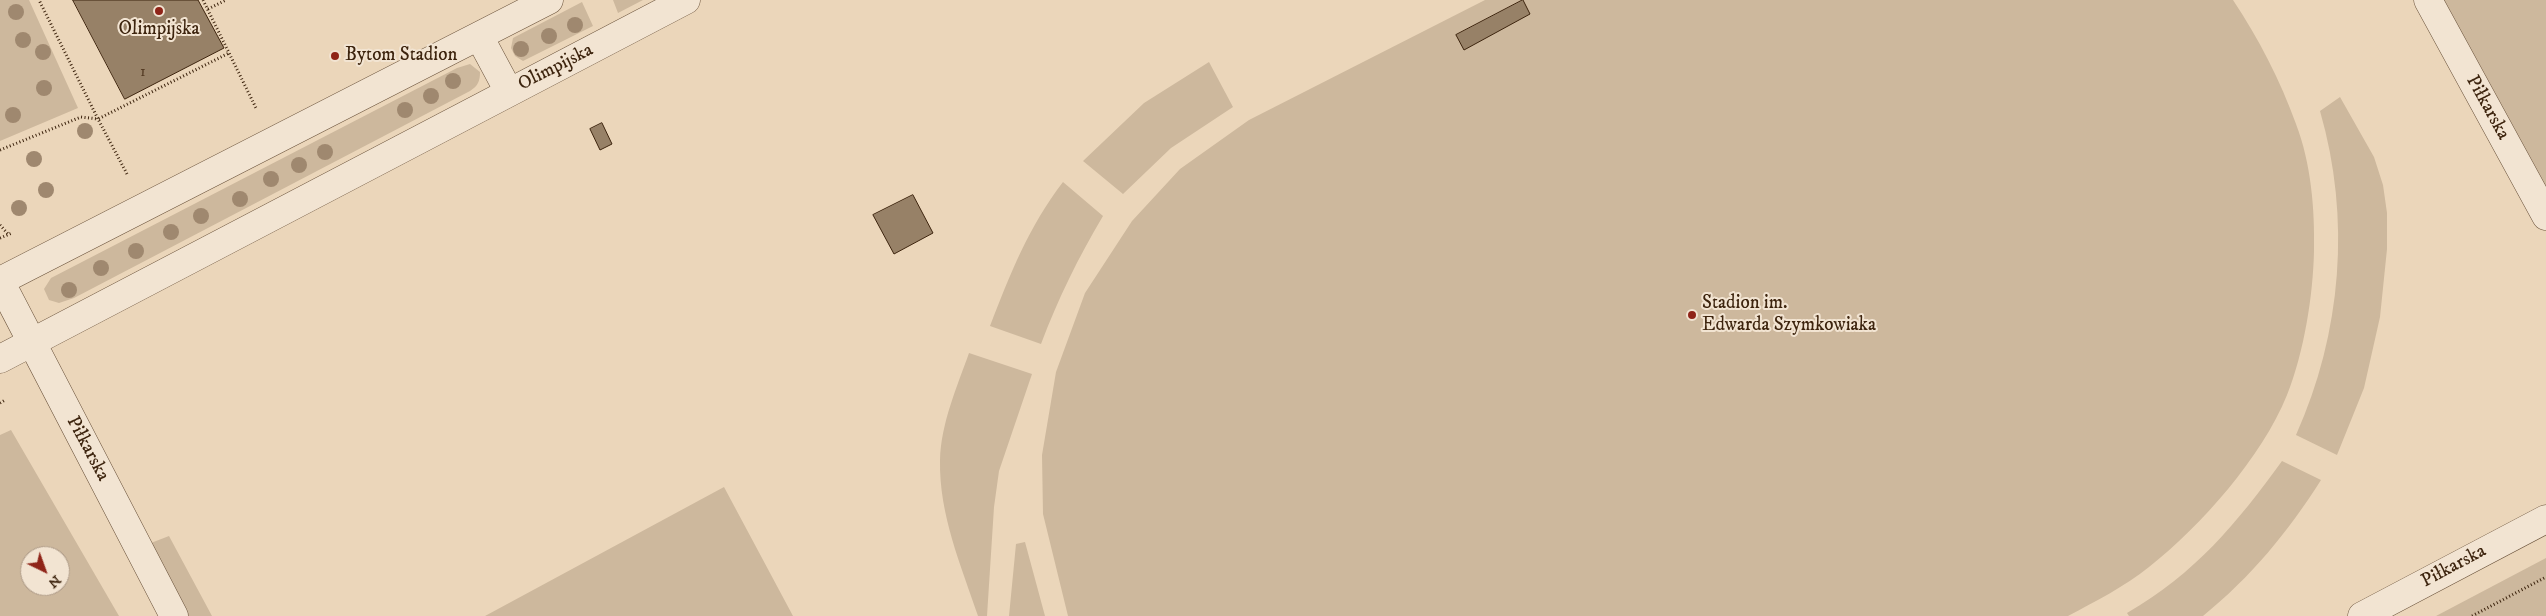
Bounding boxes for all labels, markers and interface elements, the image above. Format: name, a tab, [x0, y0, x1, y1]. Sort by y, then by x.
marker: Olimpijska	[153, 5, 165, 17]
place label: Olimpijska	[118, 19, 200, 41]
street label: Olimpijska	[515, 39, 597, 97]
place label: Bytom Stadion	[345, 45, 457, 67]
marker: Bytom Stadion	[329, 50, 341, 62]
house number: 1	[140, 63, 146, 83]
street label: Piłkarska	[2460, 72, 2514, 144]
place label: Stadion im. Edwarda Szymkowiaka	[1702, 293, 1876, 337]
marker: Stadion im. Edwarda Szymkowiaka	[1686, 309, 1698, 321]
street label: Piłkarska	[60, 413, 114, 485]
street label: Piłkarska	[2418, 540, 2490, 594]
north arrow	[20, 546, 70, 596]
text: N	[44, 571, 65, 592]

